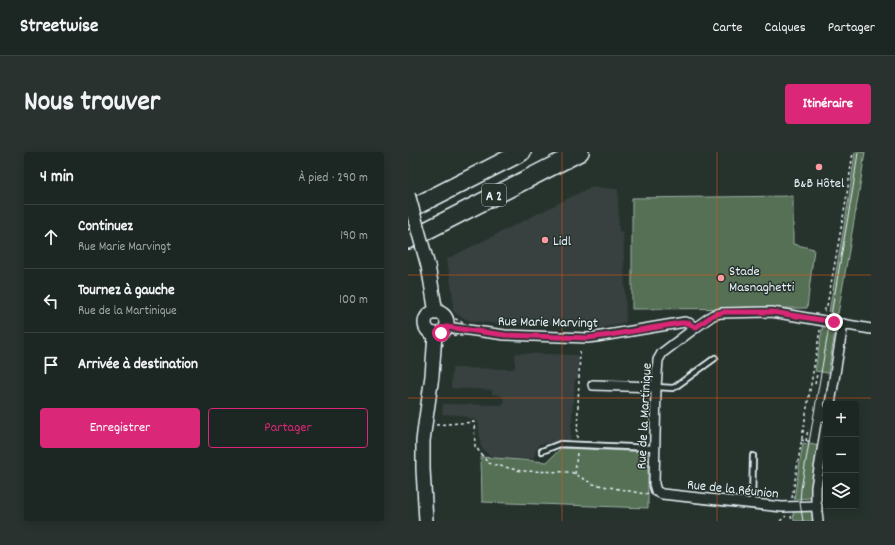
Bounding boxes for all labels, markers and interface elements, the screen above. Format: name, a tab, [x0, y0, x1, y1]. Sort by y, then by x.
text: Streetwise	[20, 14, 98, 41]
text: Carte	[713, 18, 743, 38]
text: Calques	[765, 18, 806, 38]
text: Partager	[828, 18, 875, 38]
text: Nous trouver	[24, 84, 160, 124]
button: Itinéraire	[785, 84, 871, 124]
marker: B&B Hôtel	[814, 162, 824, 172]
text: 4 min	[40, 166, 74, 190]
text: À pied · 290 m	[299, 169, 368, 188]
place label: B&B Hôtel	[794, 174, 845, 194]
road number: A 2	[482, 184, 506, 206]
text: Continuez	[78, 216, 133, 238]
icon: ahead	[40, 226, 62, 248]
text: 190 m	[340, 227, 368, 246]
place label: Lidl	[553, 232, 572, 252]
marker: Lidl	[540, 235, 550, 245]
text: Rue Marie Marvingt	[78, 238, 171, 257]
place label: Stade Masnaghetti	[729, 262, 795, 298]
marker: Stade Masnaghetti	[716, 273, 726, 283]
text: Tournez à gauche	[78, 280, 175, 302]
icon: left	[40, 290, 62, 312]
text: 100 m	[339, 291, 368, 310]
text: Rue de la Martinique	[78, 302, 177, 321]
street label: Rue Marie Marvingt	[498, 312, 598, 334]
route end	[825, 313, 843, 331]
route start	[432, 324, 450, 342]
icon: arrive	[40, 354, 62, 376]
text: Arrivée à destination	[78, 354, 198, 376]
street label: Rue de la Martinique	[632, 362, 658, 470]
map controls	[823, 401, 859, 509]
button: +	[823, 401, 859, 437]
button: Enregistrer	[40, 408, 200, 448]
button: Partager	[208, 408, 368, 448]
button: −	[823, 437, 859, 473]
button: layers	[823, 473, 859, 509]
street label: Rue de la Réunion	[686, 475, 780, 505]

